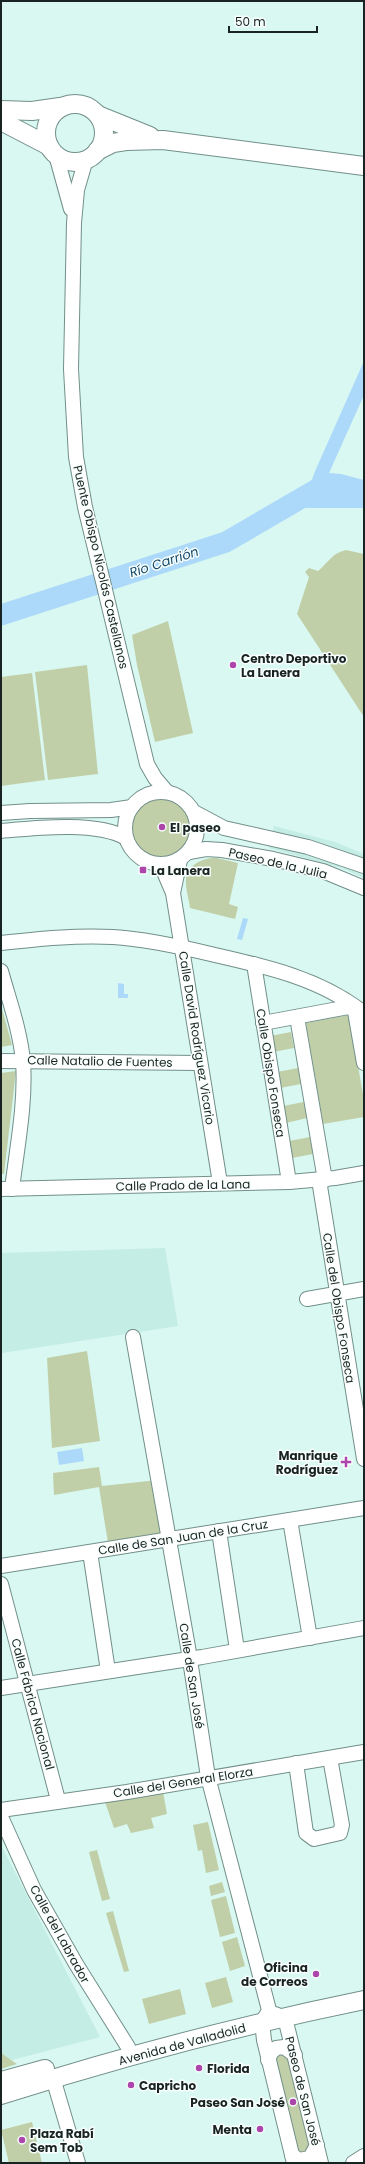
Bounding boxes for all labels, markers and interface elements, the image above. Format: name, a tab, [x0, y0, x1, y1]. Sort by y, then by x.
scale bar	[229, 8, 317, 34]
text: 50 m	[235, 13, 266, 30]
street label: Puente Obispo Nicolás Castellanos	[69, 464, 133, 670]
water label: Río Carrión	[127, 542, 201, 582]
place label: Centro Deportivo La Lanera	[241, 650, 347, 681]
marker: Centro Deportivo La Lanera	[228, 660, 238, 670]
place label: El paseo	[170, 819, 221, 836]
marker: El paseo	[157, 822, 167, 832]
street label: Paseo de la Julia	[227, 843, 329, 883]
place label: La Lanera	[151, 862, 210, 879]
marker: La Lanera	[138, 865, 148, 875]
street label: Calle David Rodríguez Vicario	[175, 950, 219, 1126]
street label: Calle Obispo Fonseca	[252, 1007, 290, 1139]
street label: Calle Natalio de Fuentes	[27, 1051, 173, 1071]
street label: Calle Prado de la Lana	[116, 1175, 250, 1195]
street label: Calle del Obispo Fonseca	[319, 1232, 359, 1384]
place label: Manrique Rodríguez	[276, 1447, 339, 1478]
marker: Manrique Rodríguez	[341, 1457, 351, 1467]
street label: Calle de San Juan de la Cruz	[97, 1515, 269, 1559]
street label: Calle de San José	[175, 1622, 209, 1730]
street label: Calle Fábrica Nacional	[7, 1636, 59, 1772]
street label: Calle del General Elorza	[112, 1763, 254, 1801]
street label: Calle del Labrador	[26, 1882, 94, 1987]
place label: Oficina de Correos	[241, 1959, 308, 1990]
marker: Oficina de Correos	[311, 1969, 321, 1979]
street label: Avenida de Valladolid	[116, 2019, 248, 2069]
street label: Paseo de San José	[281, 2035, 325, 2147]
place label: Florida	[207, 2060, 250, 2077]
marker: Florida	[194, 2063, 204, 2073]
place label: Capricho	[139, 2077, 196, 2094]
marker: Capricho	[126, 2080, 136, 2090]
place label: Paseo San José	[190, 2094, 286, 2111]
marker: Paseo San José	[288, 2097, 298, 2107]
place label: Menta	[212, 2121, 252, 2138]
marker: Menta	[255, 2124, 265, 2134]
place label: Plaza Rabí Sem Tob	[30, 2125, 94, 2156]
marker: Plaza Rabí Sem Tob	[17, 2135, 27, 2145]

